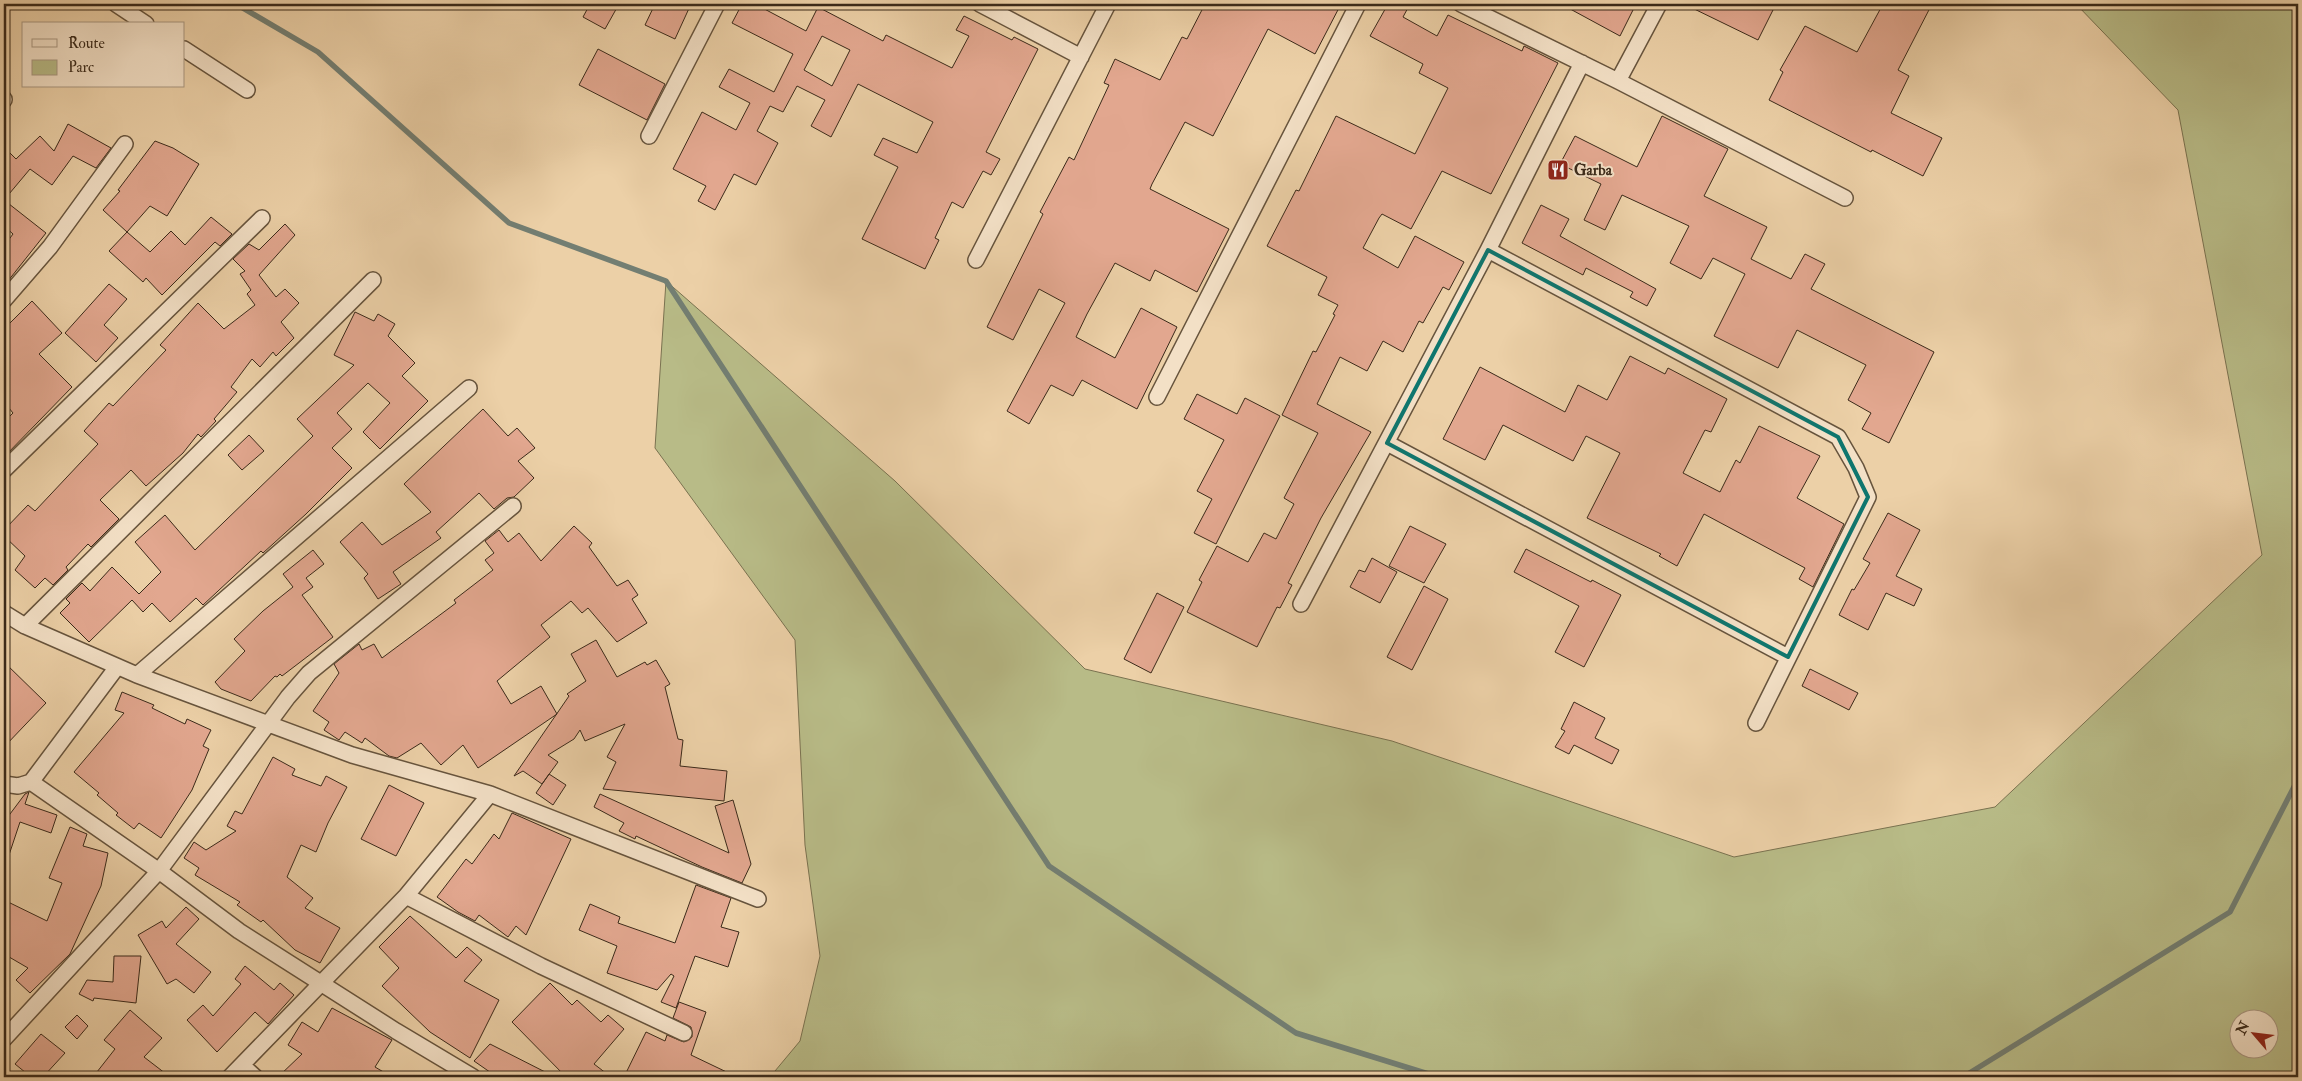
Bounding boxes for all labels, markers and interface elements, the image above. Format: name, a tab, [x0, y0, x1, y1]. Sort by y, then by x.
legend	[22, 22, 185, 88]
text: Route	[68, 34, 105, 53]
text: Parc	[68, 58, 94, 77]
restaurant icon: Garba	[1546, 158, 1570, 182]
place label: Garba	[1574, 161, 1613, 180]
north arrow	[2230, 1008, 2280, 1058]
text: N	[2232, 1018, 2254, 1039]

